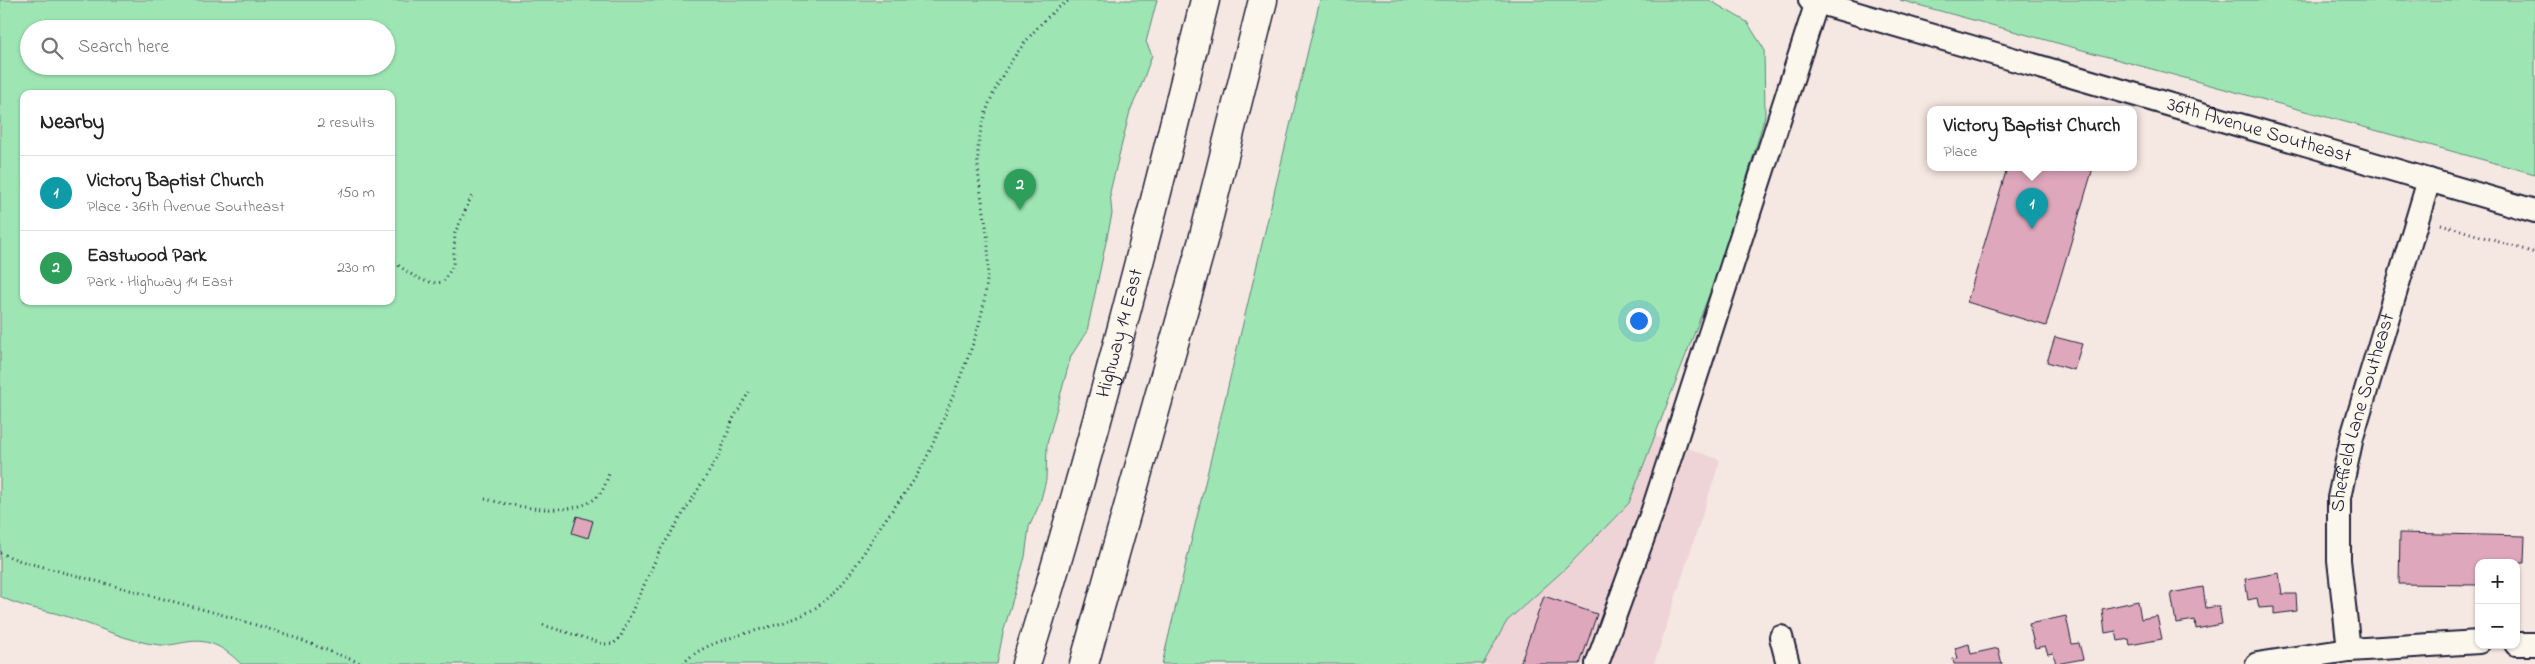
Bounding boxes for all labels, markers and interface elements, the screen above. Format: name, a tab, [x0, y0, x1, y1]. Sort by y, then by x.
search box	[20, 20, 395, 75]
icon: search	[38, 34, 66, 62]
text: Search here	[78, 34, 169, 61]
street label: 36th Avenue Southeast	[2164, 90, 2355, 171]
popup	[1927, 106, 2137, 171]
text: Nearby	[40, 108, 104, 138]
text: 2 results	[317, 111, 375, 135]
text: Victory Baptist Church	[1944, 113, 2120, 140]
text: Place	[1944, 140, 1977, 164]
text: Victory Baptist Church	[87, 168, 264, 195]
pin: 2	[1004, 169, 1036, 210]
text: 1	[53, 181, 59, 205]
text: 150 m	[337, 181, 375, 205]
pin: 1	[2016, 188, 2048, 229]
text: Place · 36th Avenue Southeast	[87, 195, 285, 219]
text: Eastwood Park	[87, 243, 207, 270]
text: 2	[52, 256, 60, 280]
text: 230 m	[337, 256, 375, 280]
street label: Highway 14 East	[1089, 265, 1151, 401]
text: Park · Highway 14 East	[87, 270, 233, 294]
your location	[1626, 308, 1652, 334]
street label: Sheffield Lane Southeast	[2325, 309, 2403, 512]
map controls	[2475, 559, 2520, 649]
button: +	[2475, 559, 2520, 604]
button: −	[2475, 604, 2520, 649]

